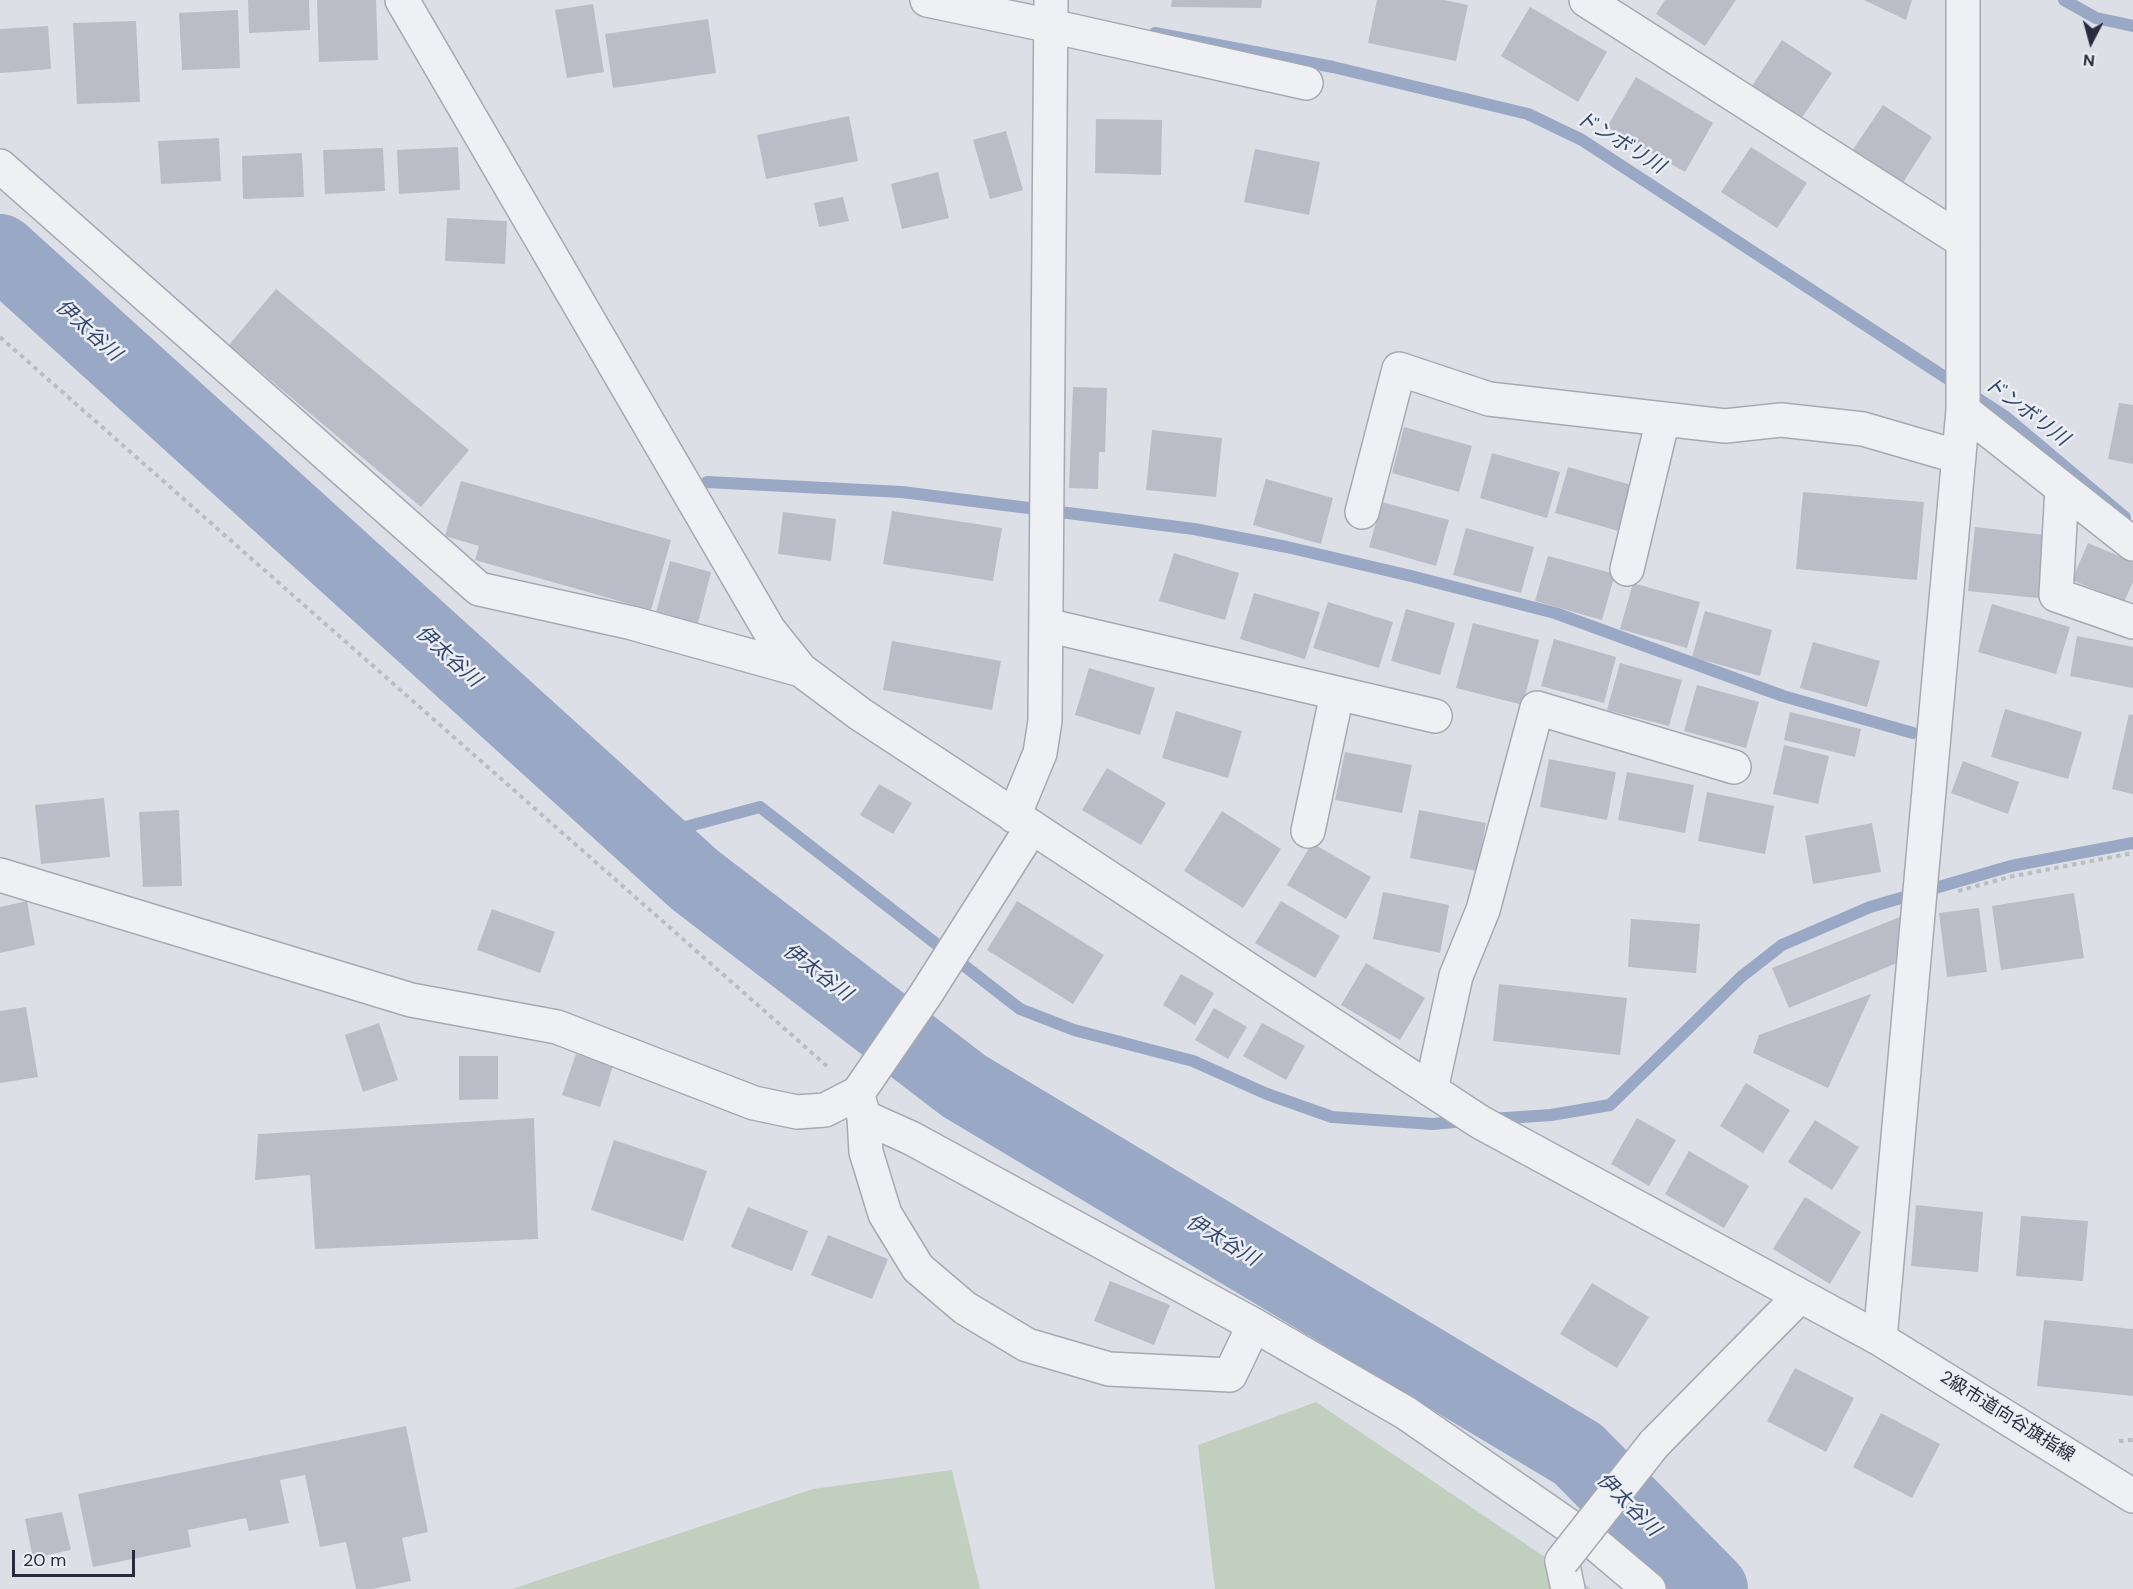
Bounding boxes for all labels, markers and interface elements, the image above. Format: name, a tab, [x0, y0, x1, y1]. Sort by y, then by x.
north arrow	[2061, 12, 2121, 72]
text: N	[2082, 49, 2096, 71]
water label: ドンボリ川	[1571, 106, 1669, 180]
water label: 伊太谷川	[50, 295, 126, 367]
water label: ドンボリ川	[1979, 372, 2073, 452]
water label: 伊太谷川	[410, 621, 486, 693]
water label: 伊太谷川	[778, 939, 856, 1007]
water label: 伊太谷川	[1182, 1210, 1262, 1272]
street label: 2級市道向谷旗指線	[1936, 1367, 2078, 1467]
water label: 伊太谷川	[1591, 1468, 1665, 1542]
scale bar	[15, 1538, 138, 1576]
text: 20 m	[23, 1548, 66, 1572]

